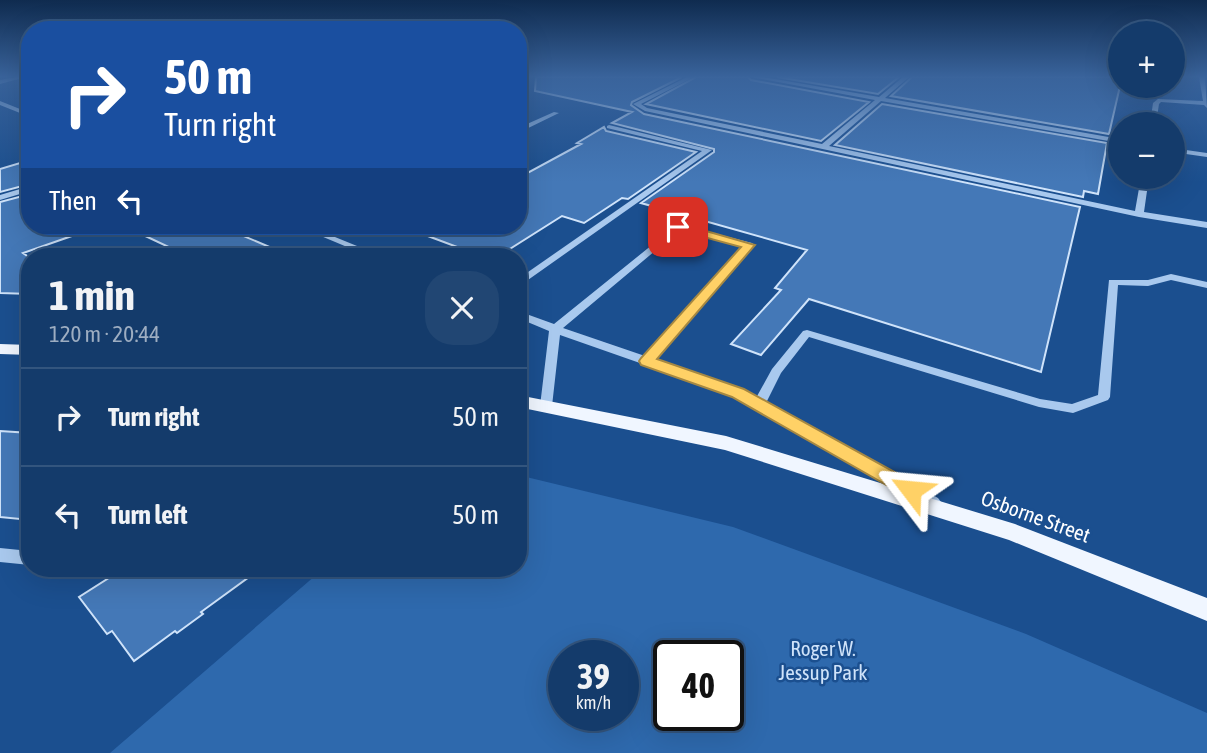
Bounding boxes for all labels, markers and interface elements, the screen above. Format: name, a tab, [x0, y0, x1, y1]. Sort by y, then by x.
map controls	[1108, 21, 1185, 189]
button: +	[1108, 21, 1185, 98]
text: 50 m	[164, 48, 252, 104]
icon: right	[49, 49, 140, 140]
text: Turn right	[164, 106, 277, 143]
button: −	[1108, 112, 1185, 189]
icon: left	[111, 182, 149, 220]
text: Then	[49, 186, 97, 216]
pin	[648, 197, 708, 257]
icon: arrive	[659, 208, 697, 246]
text: 1 min	[49, 271, 135, 319]
button: close	[425, 271, 499, 345]
text: 120 m · 20:44	[49, 321, 160, 347]
icon: right	[49, 398, 87, 436]
text: Turn right	[108, 402, 199, 432]
text: 50 m	[452, 402, 499, 432]
position arrow	[874, 453, 948, 527]
street label: Osborne Street	[978, 485, 1094, 547]
icon: left	[49, 496, 87, 534]
text: Turn left	[108, 500, 188, 530]
text: 50 m	[452, 500, 499, 530]
park label: Roger W. Jessup Park	[778, 636, 868, 684]
speed limit sign: 40	[653, 640, 744, 731]
text: 39	[577, 656, 610, 696]
text: km/h	[576, 692, 611, 713]

